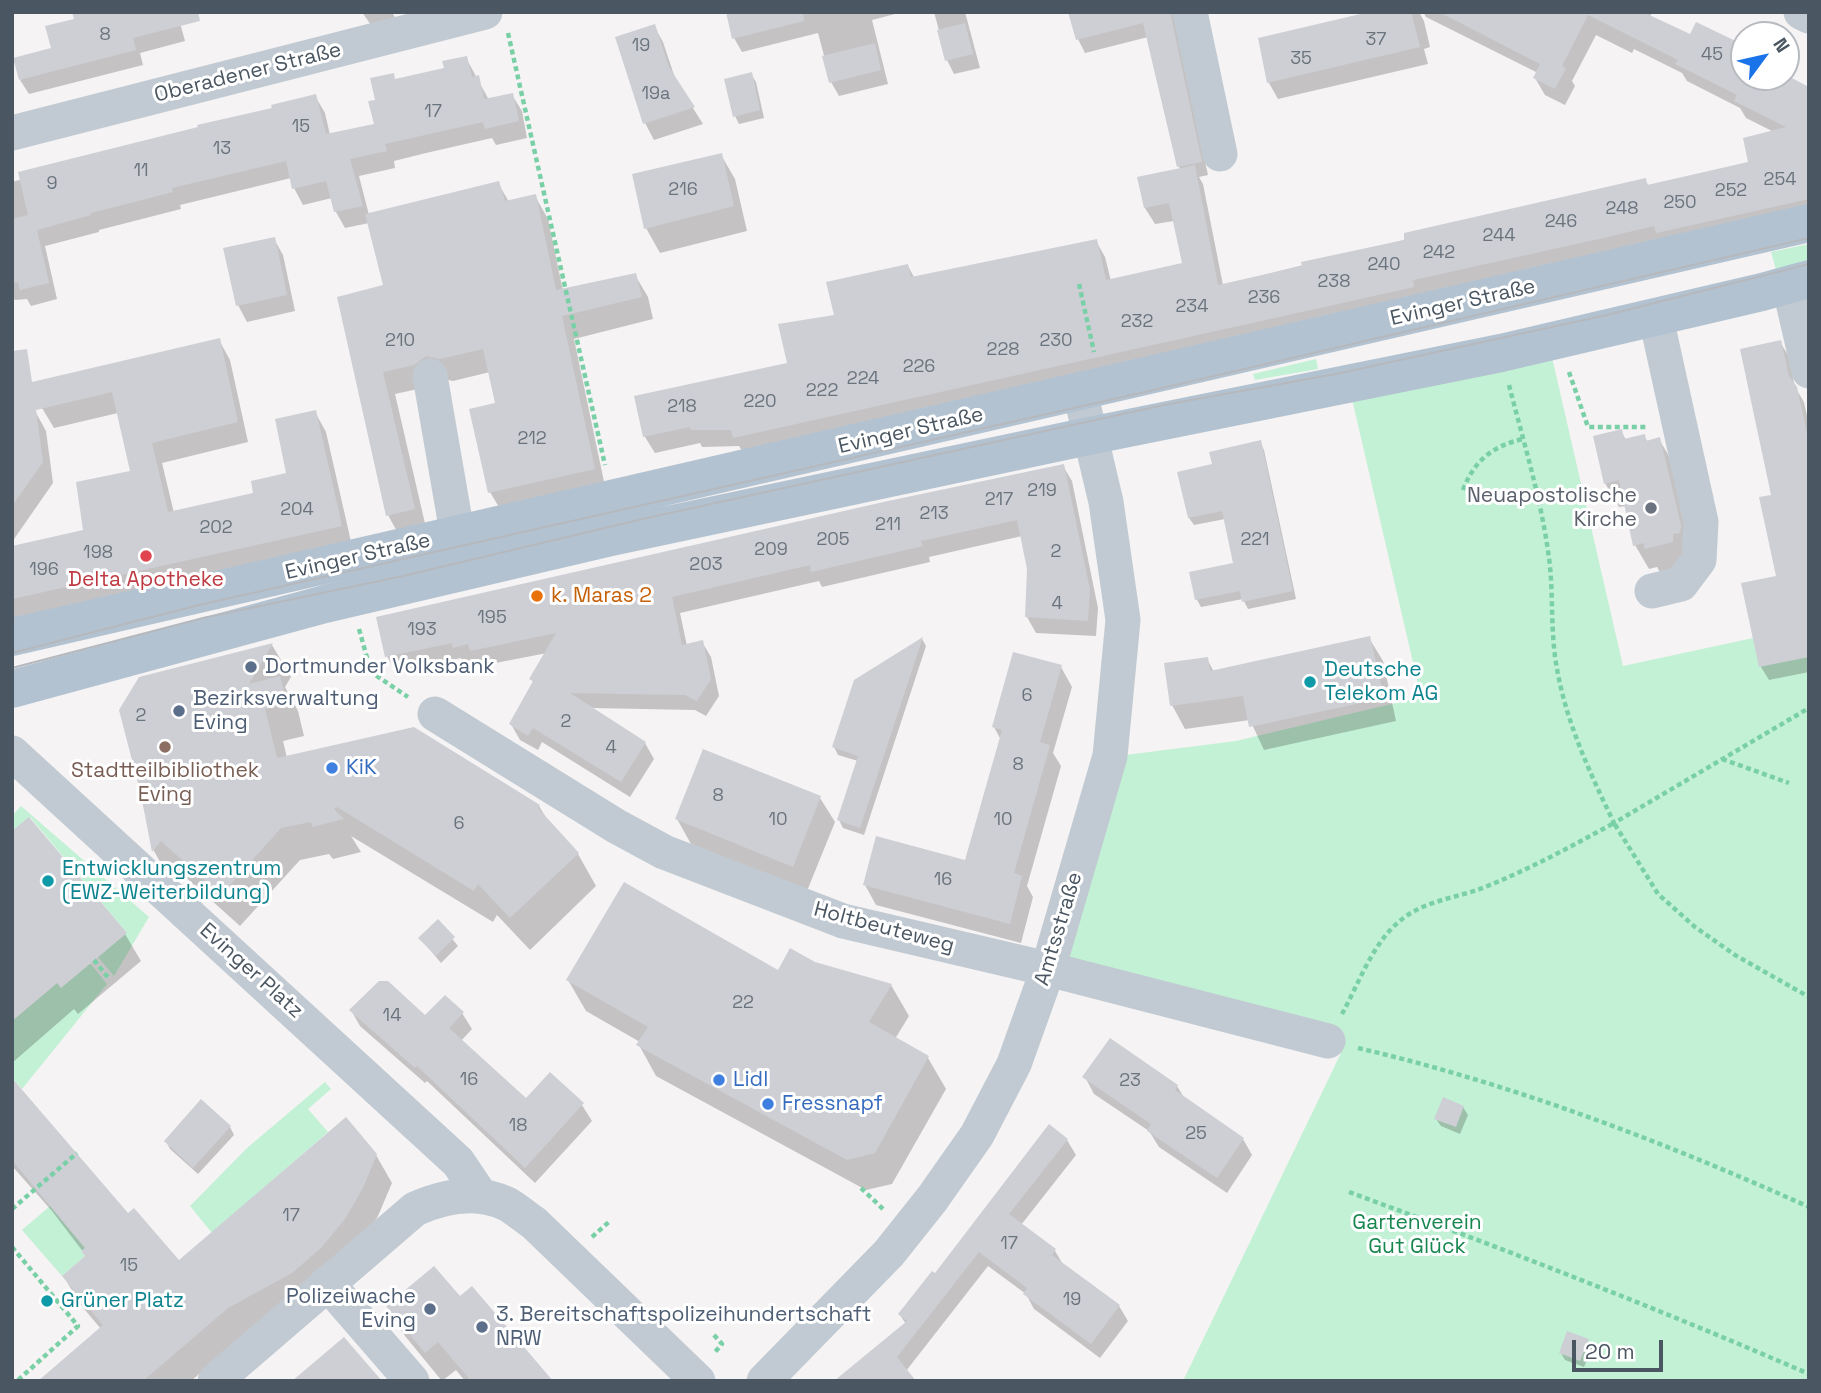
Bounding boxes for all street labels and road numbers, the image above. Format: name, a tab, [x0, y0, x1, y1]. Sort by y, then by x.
street label: Oberadener Straße	[152, 38, 344, 108]
street label: Evinger Straße	[1388, 274, 1538, 332]
street label: Evinger Straße	[836, 402, 986, 460]
street label: Evinger Straße	[283, 528, 433, 586]
street label: Amtsstraße	[1030, 869, 1088, 989]
street label: Holtbeuteweg	[811, 897, 957, 959]
street label: Evinger Platz	[194, 918, 308, 1024]

